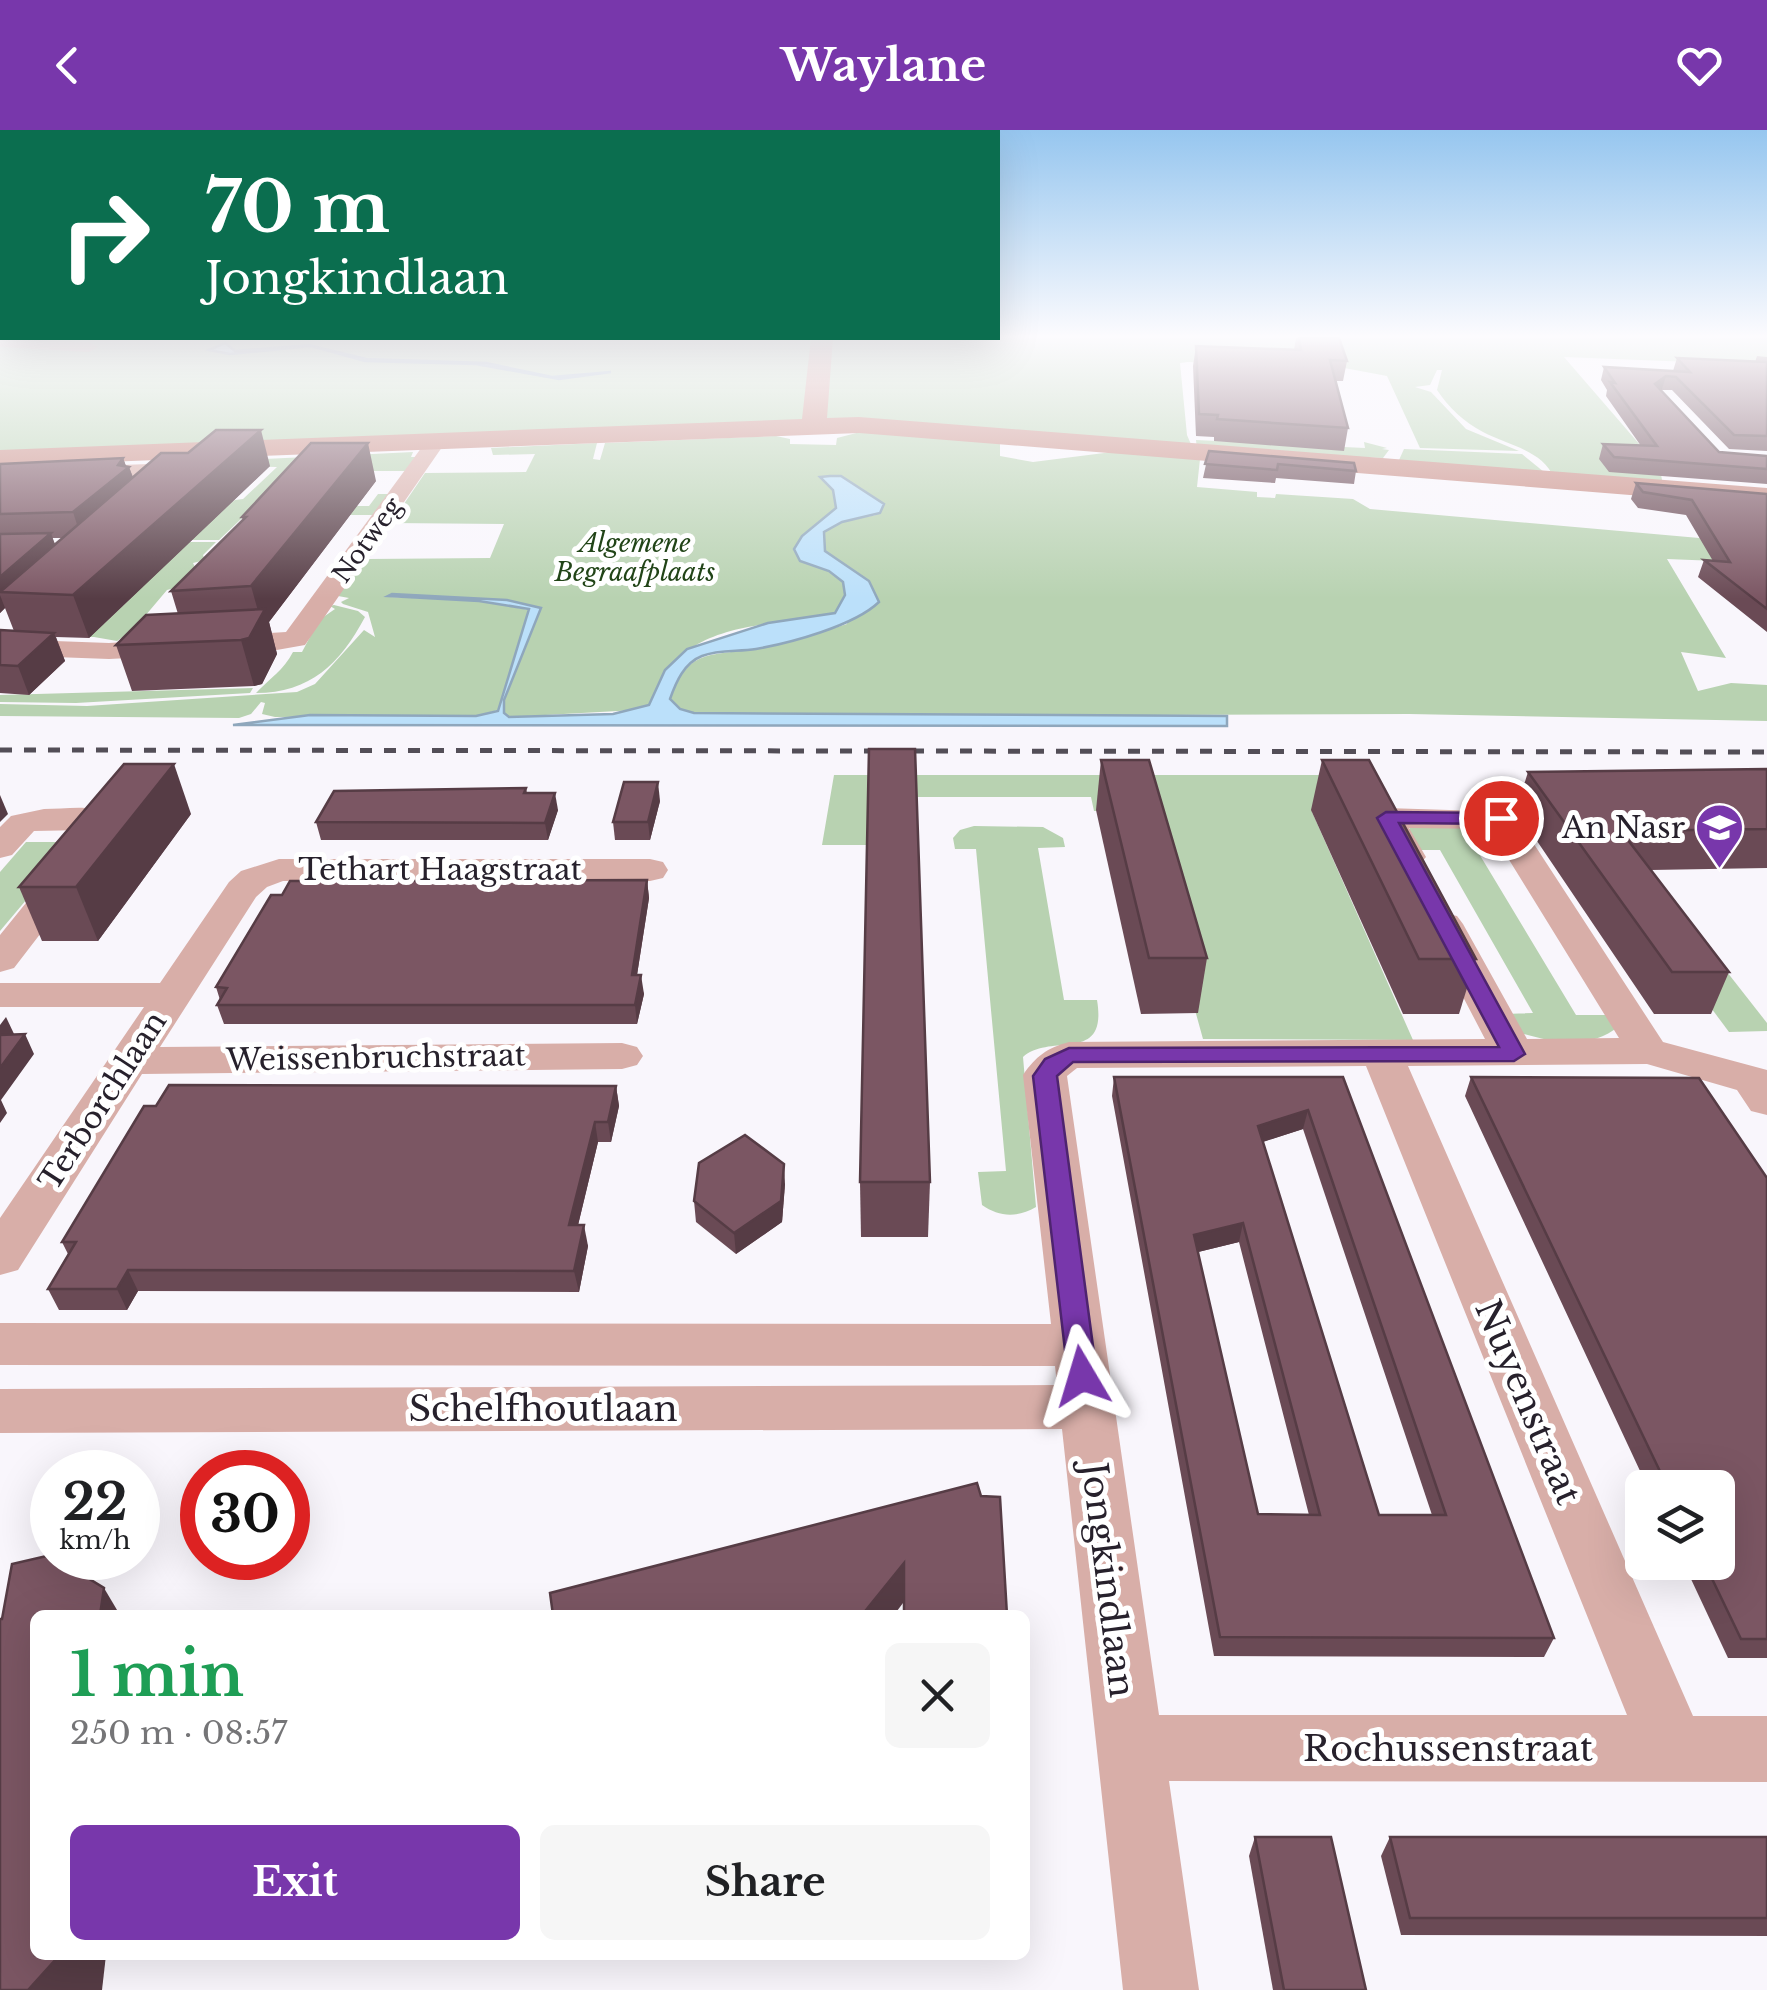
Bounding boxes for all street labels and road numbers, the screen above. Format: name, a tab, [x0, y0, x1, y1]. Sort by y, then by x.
street label: Notweg	[326, 491, 409, 589]
street label: Tethart Haagstraat	[298, 851, 583, 888]
street label: Terborchlaan	[31, 1004, 174, 1197]
street label: Weissenbruchstraat	[225, 1036, 527, 1079]
street label: Nuyenstraat	[1466, 1293, 1591, 1510]
street label: Schelfhoutlaan	[408, 1387, 678, 1430]
street label: Jongkindlaan	[1072, 1456, 1144, 1700]
street label: Rochussenstraat	[1303, 1727, 1593, 1770]

